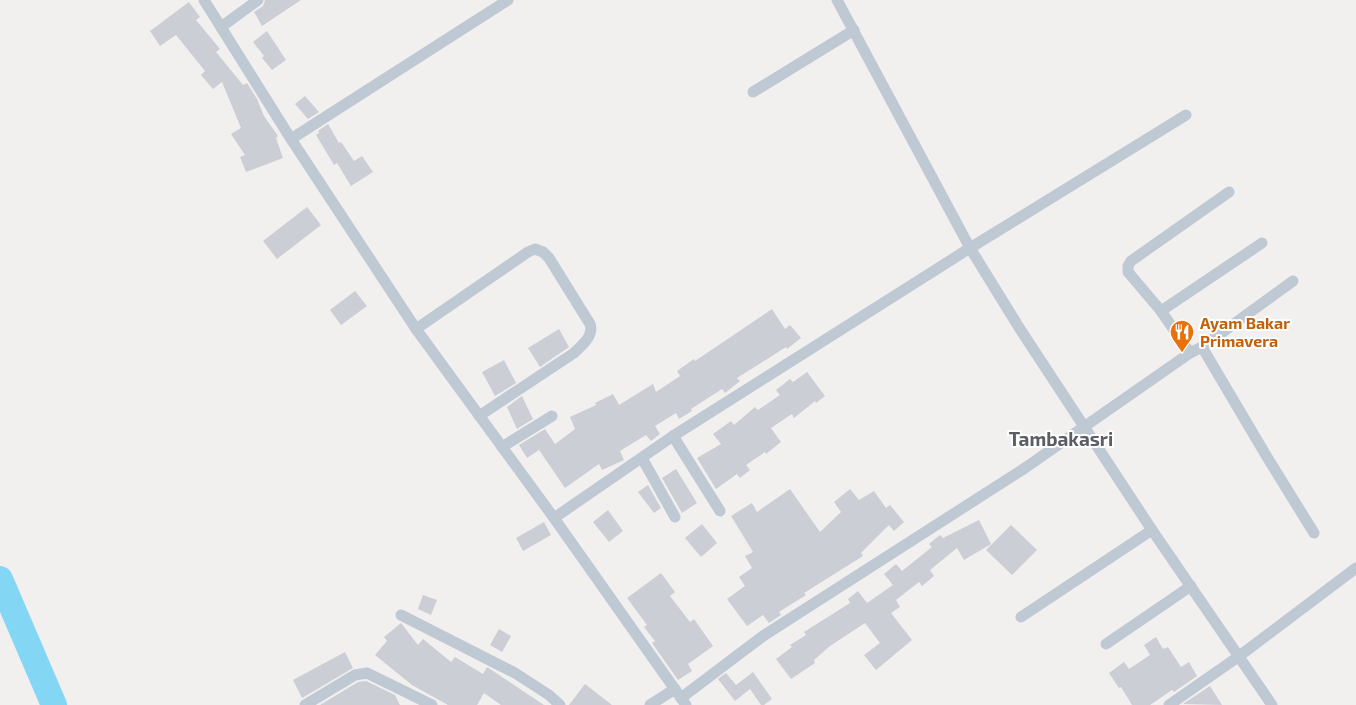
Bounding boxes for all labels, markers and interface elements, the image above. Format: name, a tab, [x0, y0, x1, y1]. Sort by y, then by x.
place label: Ayam Bakar Primavera	[1200, 313, 1290, 350]
restaurant icon: Ayam Bakar Primavera	[1169, 319, 1195, 353]
district label: Tambakasri	[1009, 427, 1113, 450]

